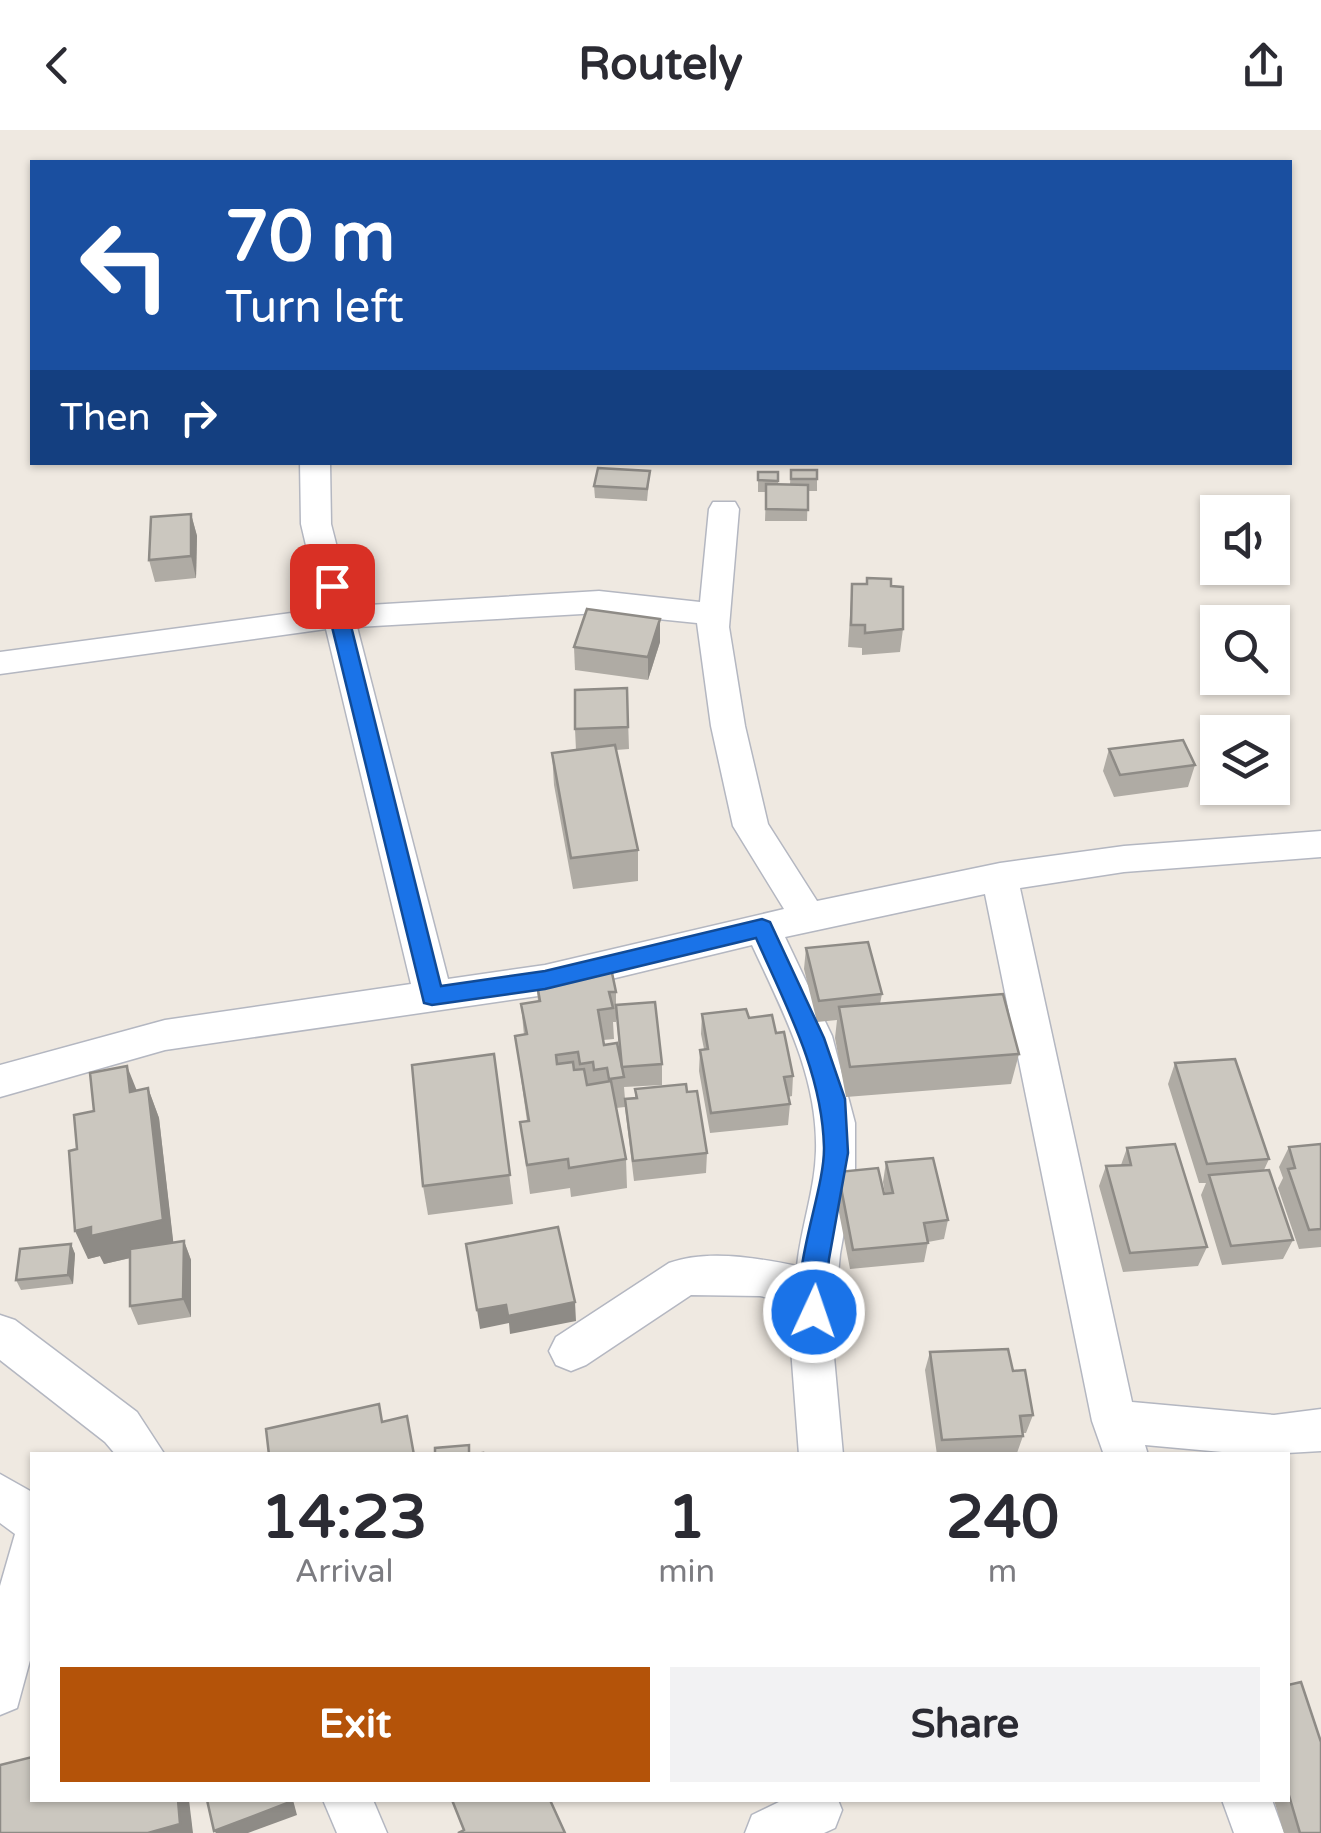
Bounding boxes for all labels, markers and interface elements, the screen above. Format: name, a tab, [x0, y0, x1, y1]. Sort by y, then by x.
icon: back	[30, 38, 85, 93]
text: Routely	[578, 38, 743, 92]
icon: share	[1236, 38, 1291, 93]
text: 70 m	[225, 196, 395, 280]
icon: left	[60, 200, 190, 330]
text: Turn left	[225, 281, 404, 335]
icon: right	[171, 390, 226, 445]
text: Then	[60, 395, 151, 441]
map controls	[1200, 495, 1290, 805]
button: sound	[1200, 495, 1290, 585]
pin	[290, 544, 375, 629]
icon: arrive	[305, 559, 360, 614]
button: search	[1200, 605, 1290, 695]
button: layers	[1200, 715, 1290, 805]
position arrow	[762, 1260, 866, 1364]
text: 14:23	[261, 1482, 427, 1554]
text: 1	[668, 1482, 705, 1554]
text: 240	[946, 1482, 1059, 1554]
text: Arrival	[295, 1553, 394, 1591]
text: min	[658, 1553, 715, 1591]
text: m	[988, 1553, 1017, 1591]
button: Exit	[60, 1667, 650, 1782]
button: Share	[670, 1667, 1260, 1782]

